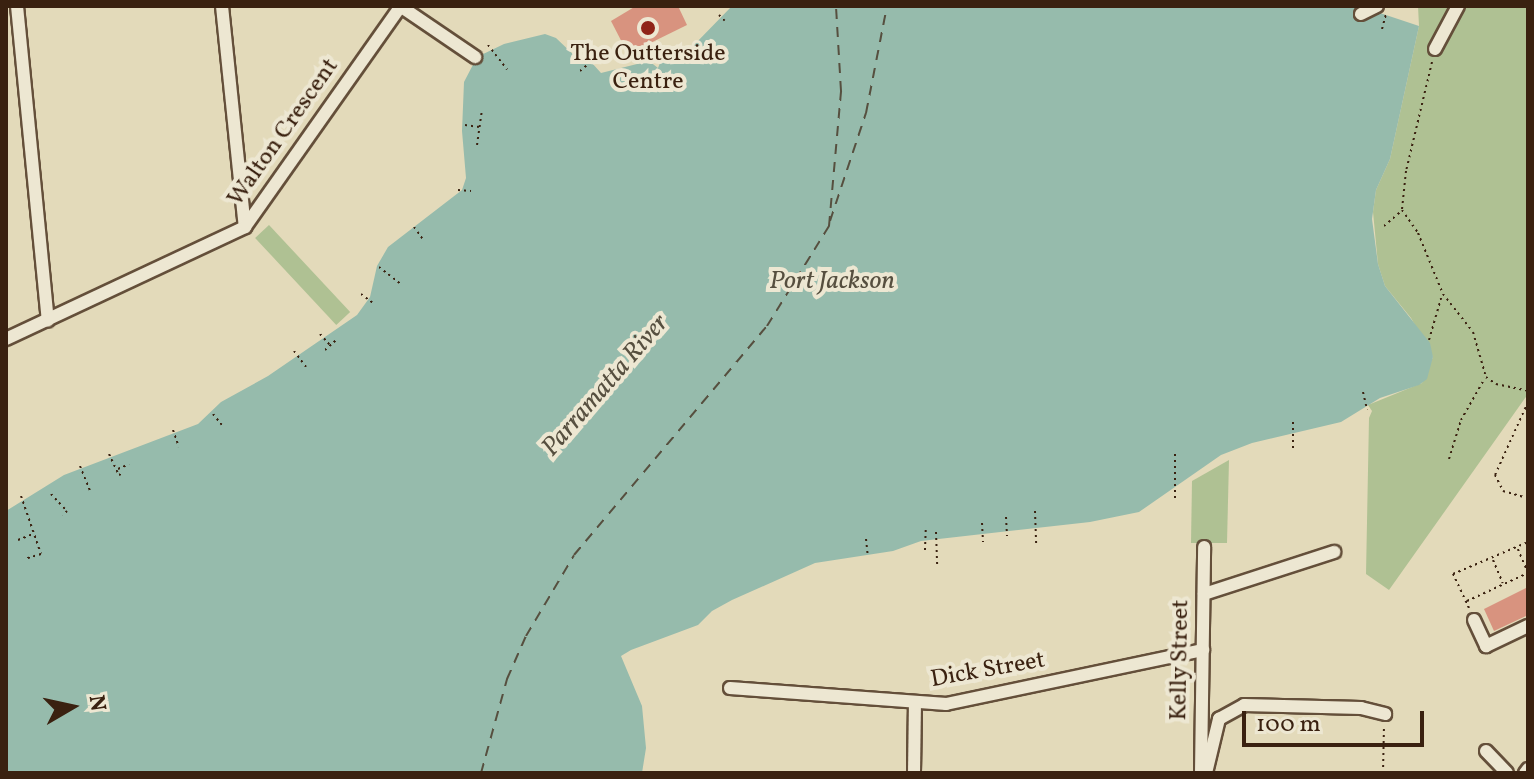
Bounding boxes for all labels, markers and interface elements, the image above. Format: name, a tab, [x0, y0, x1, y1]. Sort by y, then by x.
marker: The Outterside Centre	[639, 19, 657, 37]
place label: The Outterside Centre	[570, 41, 726, 97]
street label: Walton Crescent	[222, 54, 346, 212]
water label: Port Jackson	[769, 266, 895, 298]
water label: Parramatta River	[536, 309, 676, 463]
street label: Kelly Street	[1166, 599, 1196, 721]
street label: Dick Street	[929, 647, 1047, 695]
north arrow	[32, 667, 112, 747]
text: N	[80, 693, 113, 713]
scale bar	[1246, 695, 1428, 745]
text: 100 m	[1256, 708, 1321, 742]

